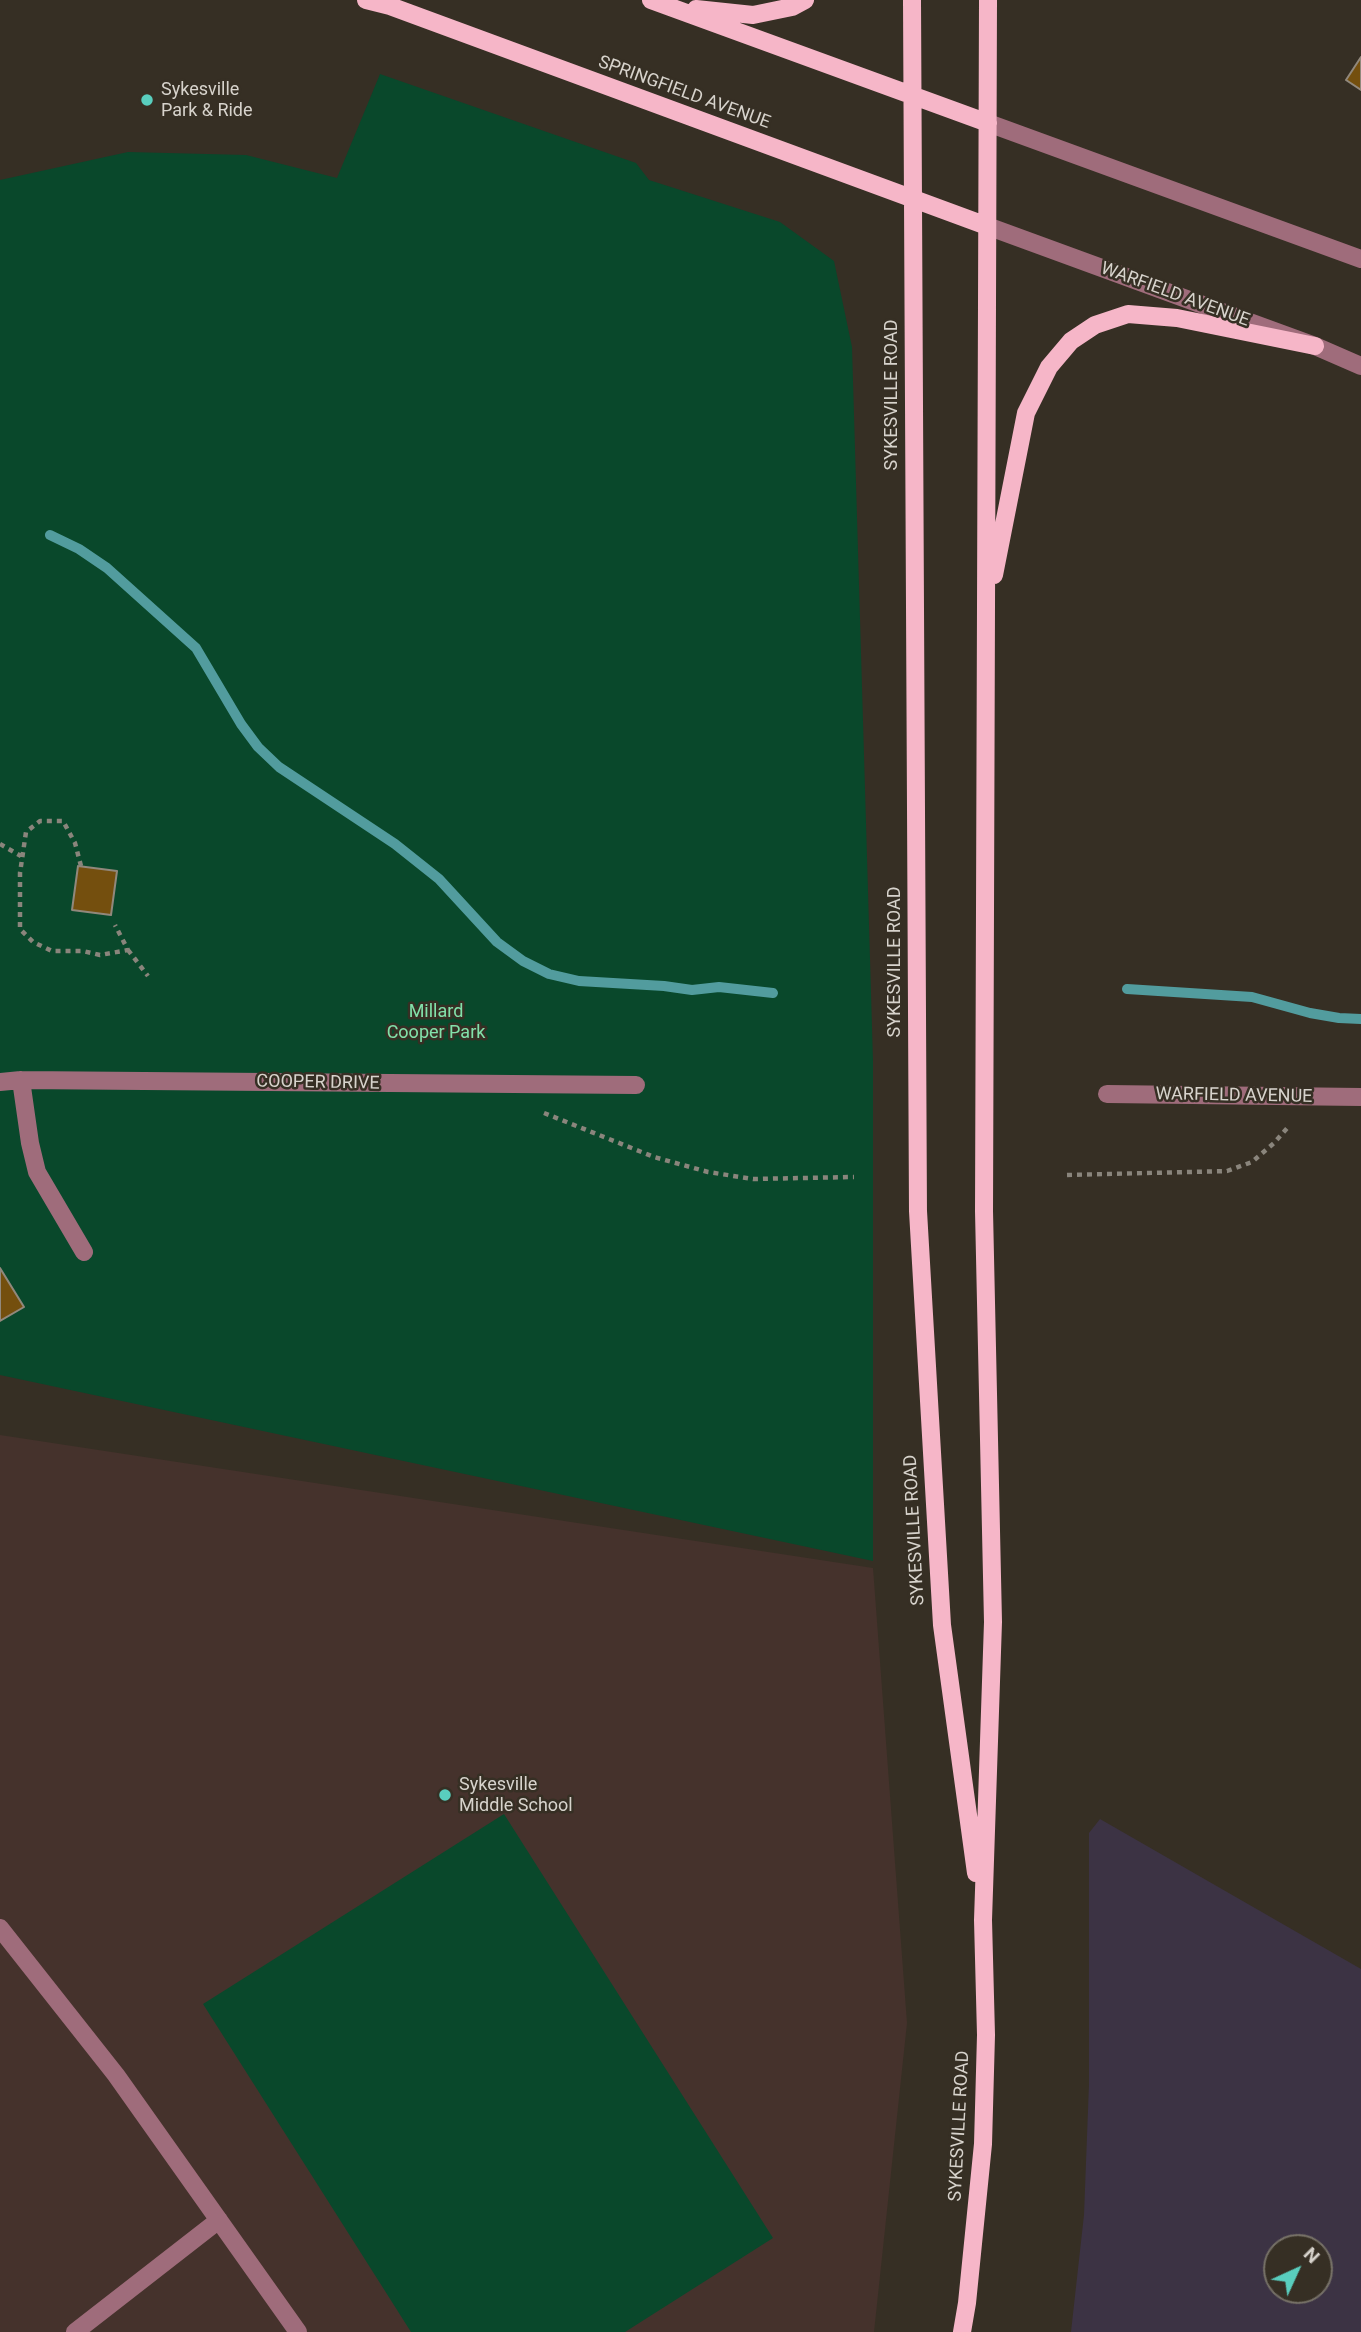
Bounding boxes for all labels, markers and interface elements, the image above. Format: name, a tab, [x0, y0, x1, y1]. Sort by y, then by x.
street label: SPRINGFIELD AVENUE	[595, 52, 773, 134]
place label: Sykesville Park & Ride	[161, 79, 253, 122]
marker: Sykesville Park & Ride	[139, 92, 155, 108]
street label: WARFIELD AVENUE	[1098, 258, 1252, 332]
street label: SYKESVILLE ROAD	[881, 320, 903, 470]
street label: SYKESVILLE ROAD	[884, 887, 906, 1037]
park label: Millard Cooper Park	[387, 1001, 485, 1044]
street label: COOPER DRIVE	[256, 1071, 380, 1095]
street label: WARFIELD AVENUE	[1155, 1084, 1313, 1108]
street label: SYKESVILLE ROAD	[900, 1454, 930, 1606]
place label: Sykesville Middle School	[459, 1774, 573, 1816]
marker: Sykesville Middle School	[437, 1787, 453, 1803]
street label: SYKESVILLE ROAD	[945, 2050, 975, 2202]
north arrow	[1263, 2234, 1333, 2304]
text: N	[1299, 2242, 1325, 2268]

